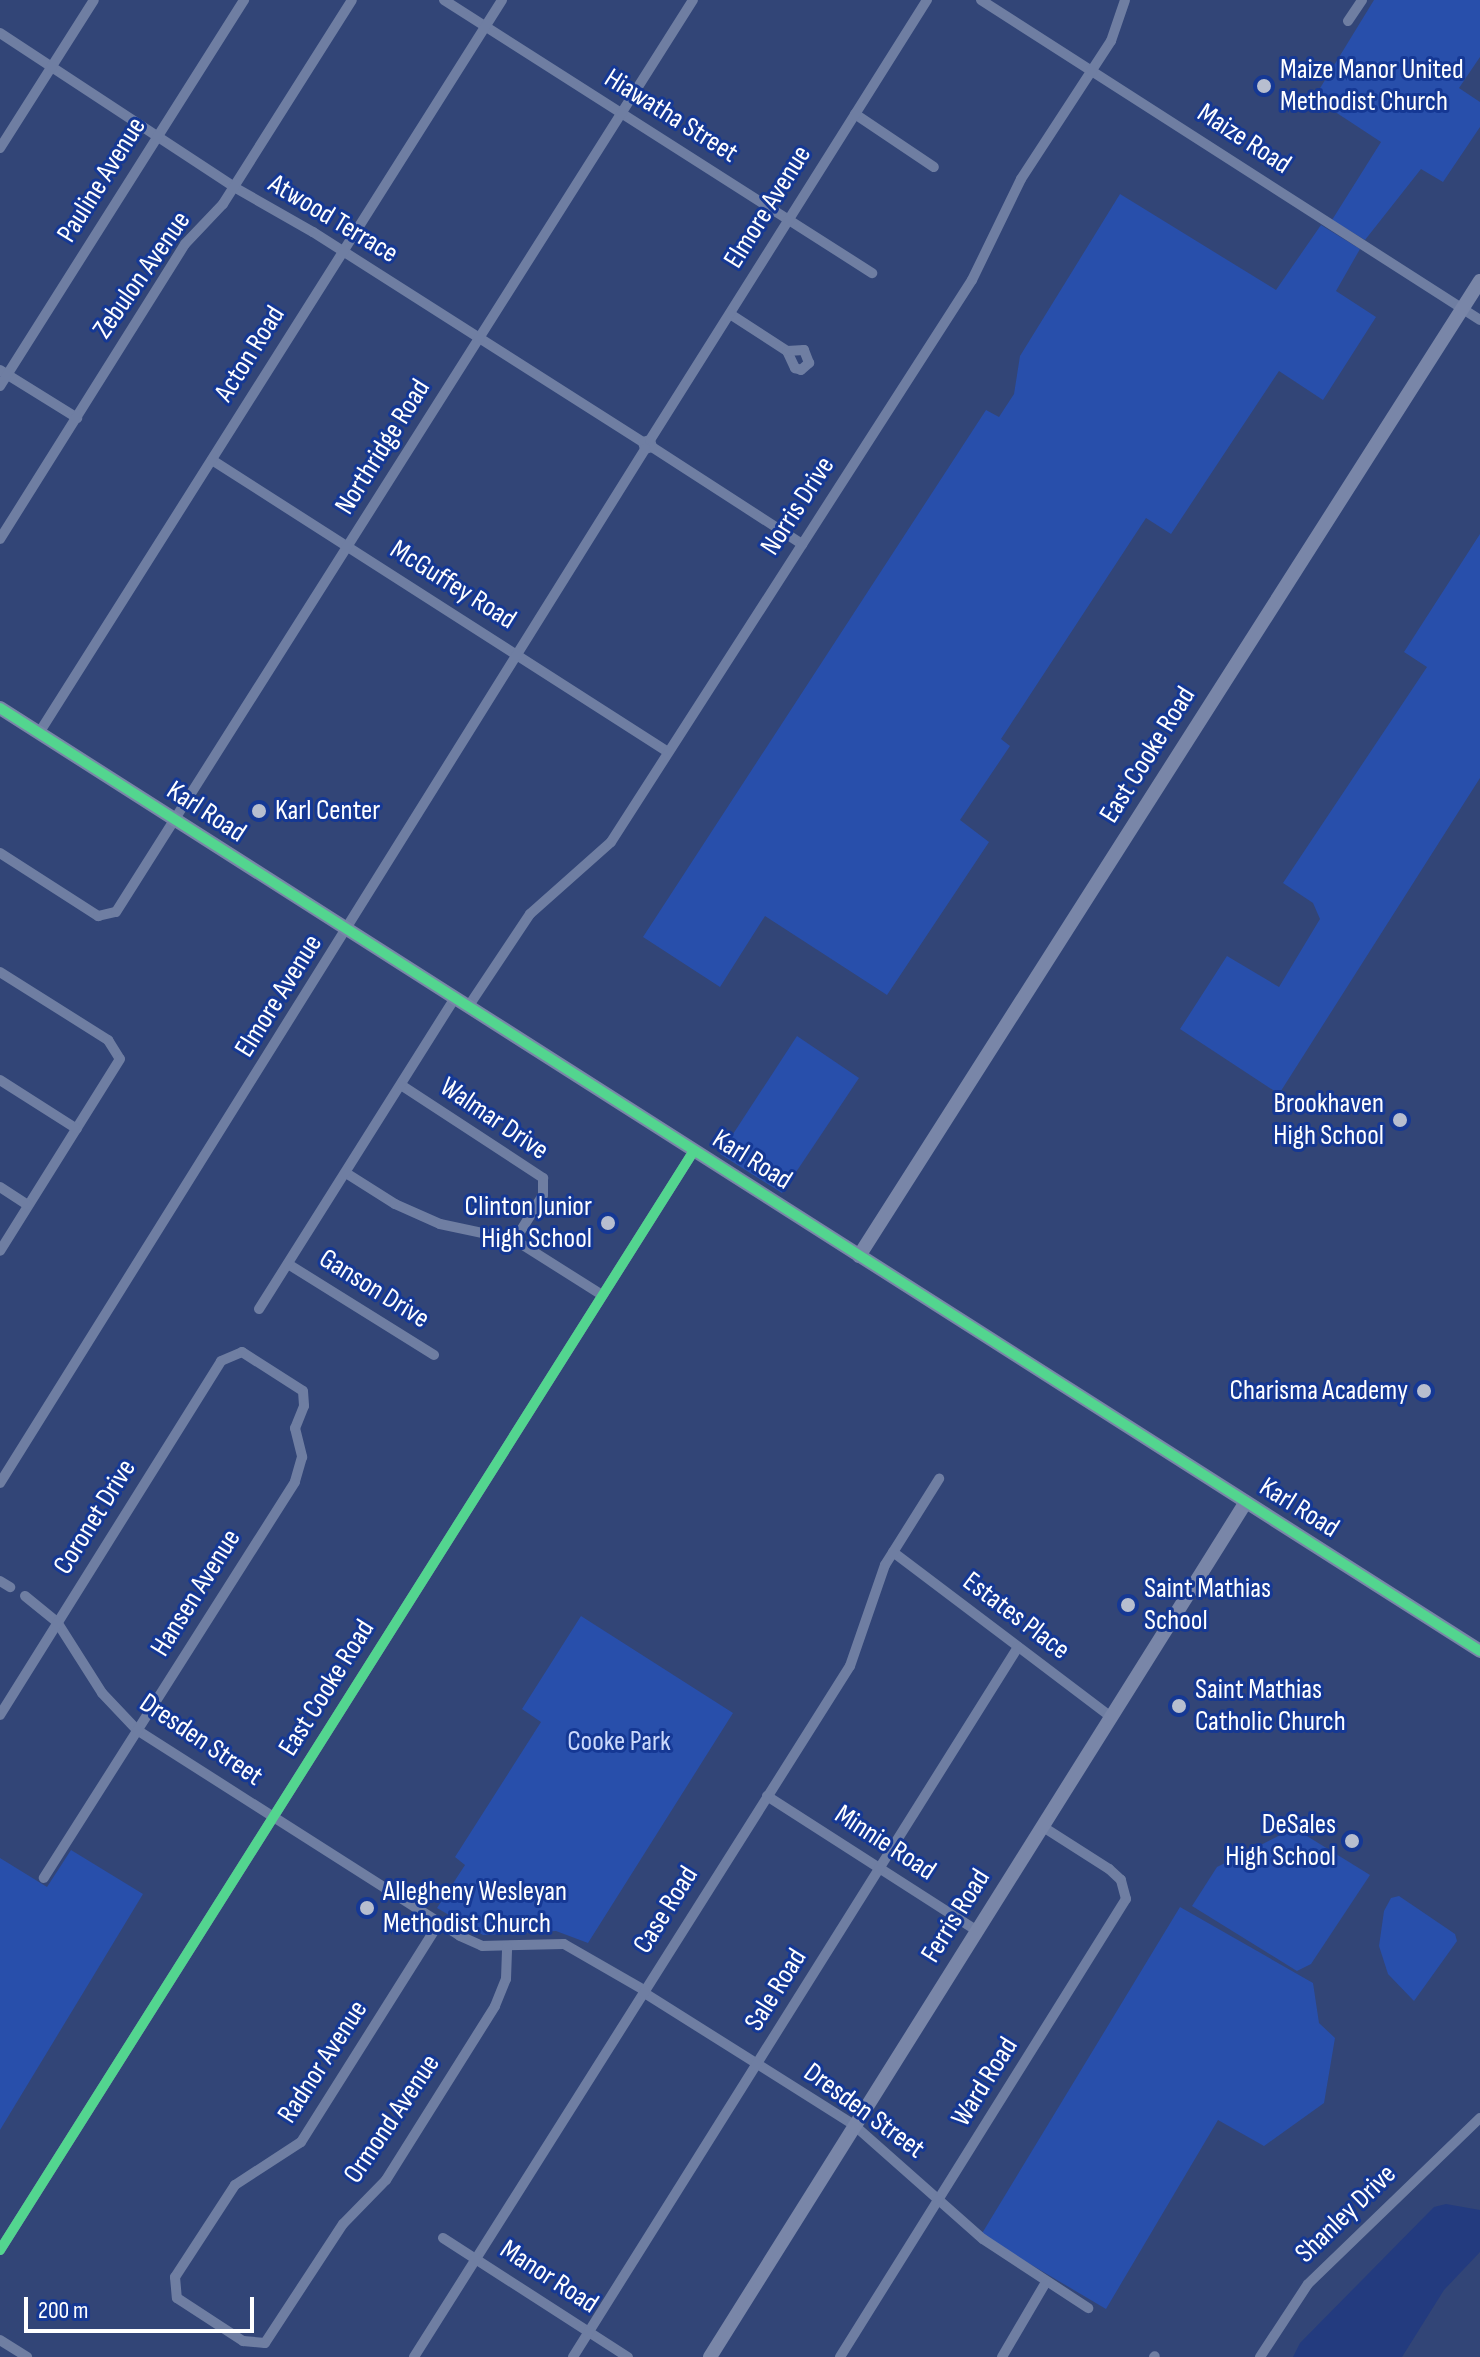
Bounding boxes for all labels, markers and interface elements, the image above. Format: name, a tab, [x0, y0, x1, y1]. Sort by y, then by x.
place label: Maize Manor United Methodist Church	[1280, 53, 1464, 119]
street label: Hiawatha Street	[598, 62, 744, 170]
marker: Maize Manor United Methodist Church	[1255, 77, 1273, 95]
street label: Maize Road	[1191, 96, 1297, 182]
street label: Pauline Avenue	[50, 111, 154, 249]
street label: Elmore Avenue	[717, 140, 819, 274]
street label: Atwood Terrace	[262, 167, 404, 271]
street label: Zebulon Avenue	[86, 205, 198, 345]
street label: Acton Road	[208, 300, 292, 408]
street label: Northridge Road	[328, 373, 438, 521]
street label: Norris Drive	[754, 450, 842, 562]
street label: McGuffey Road	[384, 533, 522, 637]
street label: East Cooke Road	[1093, 681, 1203, 829]
street label: Karl Road	[160, 774, 252, 850]
place label: Karl Center	[275, 794, 380, 828]
marker: Karl Center	[250, 802, 268, 820]
street label: Elmore Avenue	[228, 929, 330, 1063]
street label: Walmar Drive	[433, 1071, 555, 1167]
place label: Brookhaven High School	[1273, 1087, 1384, 1153]
marker: Brookhaven High School	[1391, 1111, 1409, 1129]
street label: Karl Road	[706, 1123, 798, 1197]
place label: Clinton Junior High School	[465, 1190, 592, 1256]
marker: Clinton Junior High School	[599, 1214, 617, 1232]
street label: Ganson Drive	[313, 1242, 435, 1336]
place label: Charisma Academy	[1230, 1374, 1408, 1408]
marker: Charisma Academy	[1415, 1382, 1433, 1400]
street label: Coronet Drive	[47, 1453, 143, 1581]
street label: Karl Road	[1253, 1471, 1345, 1545]
street label: Hansen Avenue	[144, 1523, 248, 1663]
street label: Estates Place	[956, 1565, 1076, 1667]
place label: Saint Mathias School	[1144, 1572, 1271, 1638]
marker: Saint Mathias School	[1119, 1596, 1137, 1614]
street label: East Cooke Road	[272, 1614, 382, 1762]
place label: Saint Mathias Catholic Church	[1195, 1673, 1346, 1739]
street label: Dresden Street	[133, 1687, 269, 1793]
marker: Saint Mathias Catholic Church	[1170, 1697, 1188, 1715]
park label: Cooke Park	[567, 1725, 671, 1759]
street label: Minnie Road	[828, 1798, 942, 1888]
place label: DeSales High School	[1225, 1808, 1336, 1874]
marker: DeSales High School	[1343, 1832, 1361, 1850]
street label: Case Road	[626, 1860, 706, 1960]
street label: Ferris Road	[914, 1863, 998, 1969]
place label: Allegheny Wesleyan Methodist Church	[383, 1875, 567, 1941]
marker: Allegheny Wesleyan Methodist Church	[358, 1899, 376, 1917]
street label: Sale Road	[738, 1943, 814, 2037]
street label: Radnor Avenue	[271, 1994, 375, 2130]
street label: Ward Road	[945, 2031, 1025, 2133]
street label: Ormond Avenue	[337, 2048, 447, 2190]
street label: Dresden Street	[797, 2056, 931, 2166]
street label: Shanley Drive	[1289, 2158, 1403, 2270]
street label: Manor Road	[494, 2233, 604, 2321]
scale bar	[28, 2281, 258, 2331]
text: 200 m	[38, 2296, 89, 2325]

